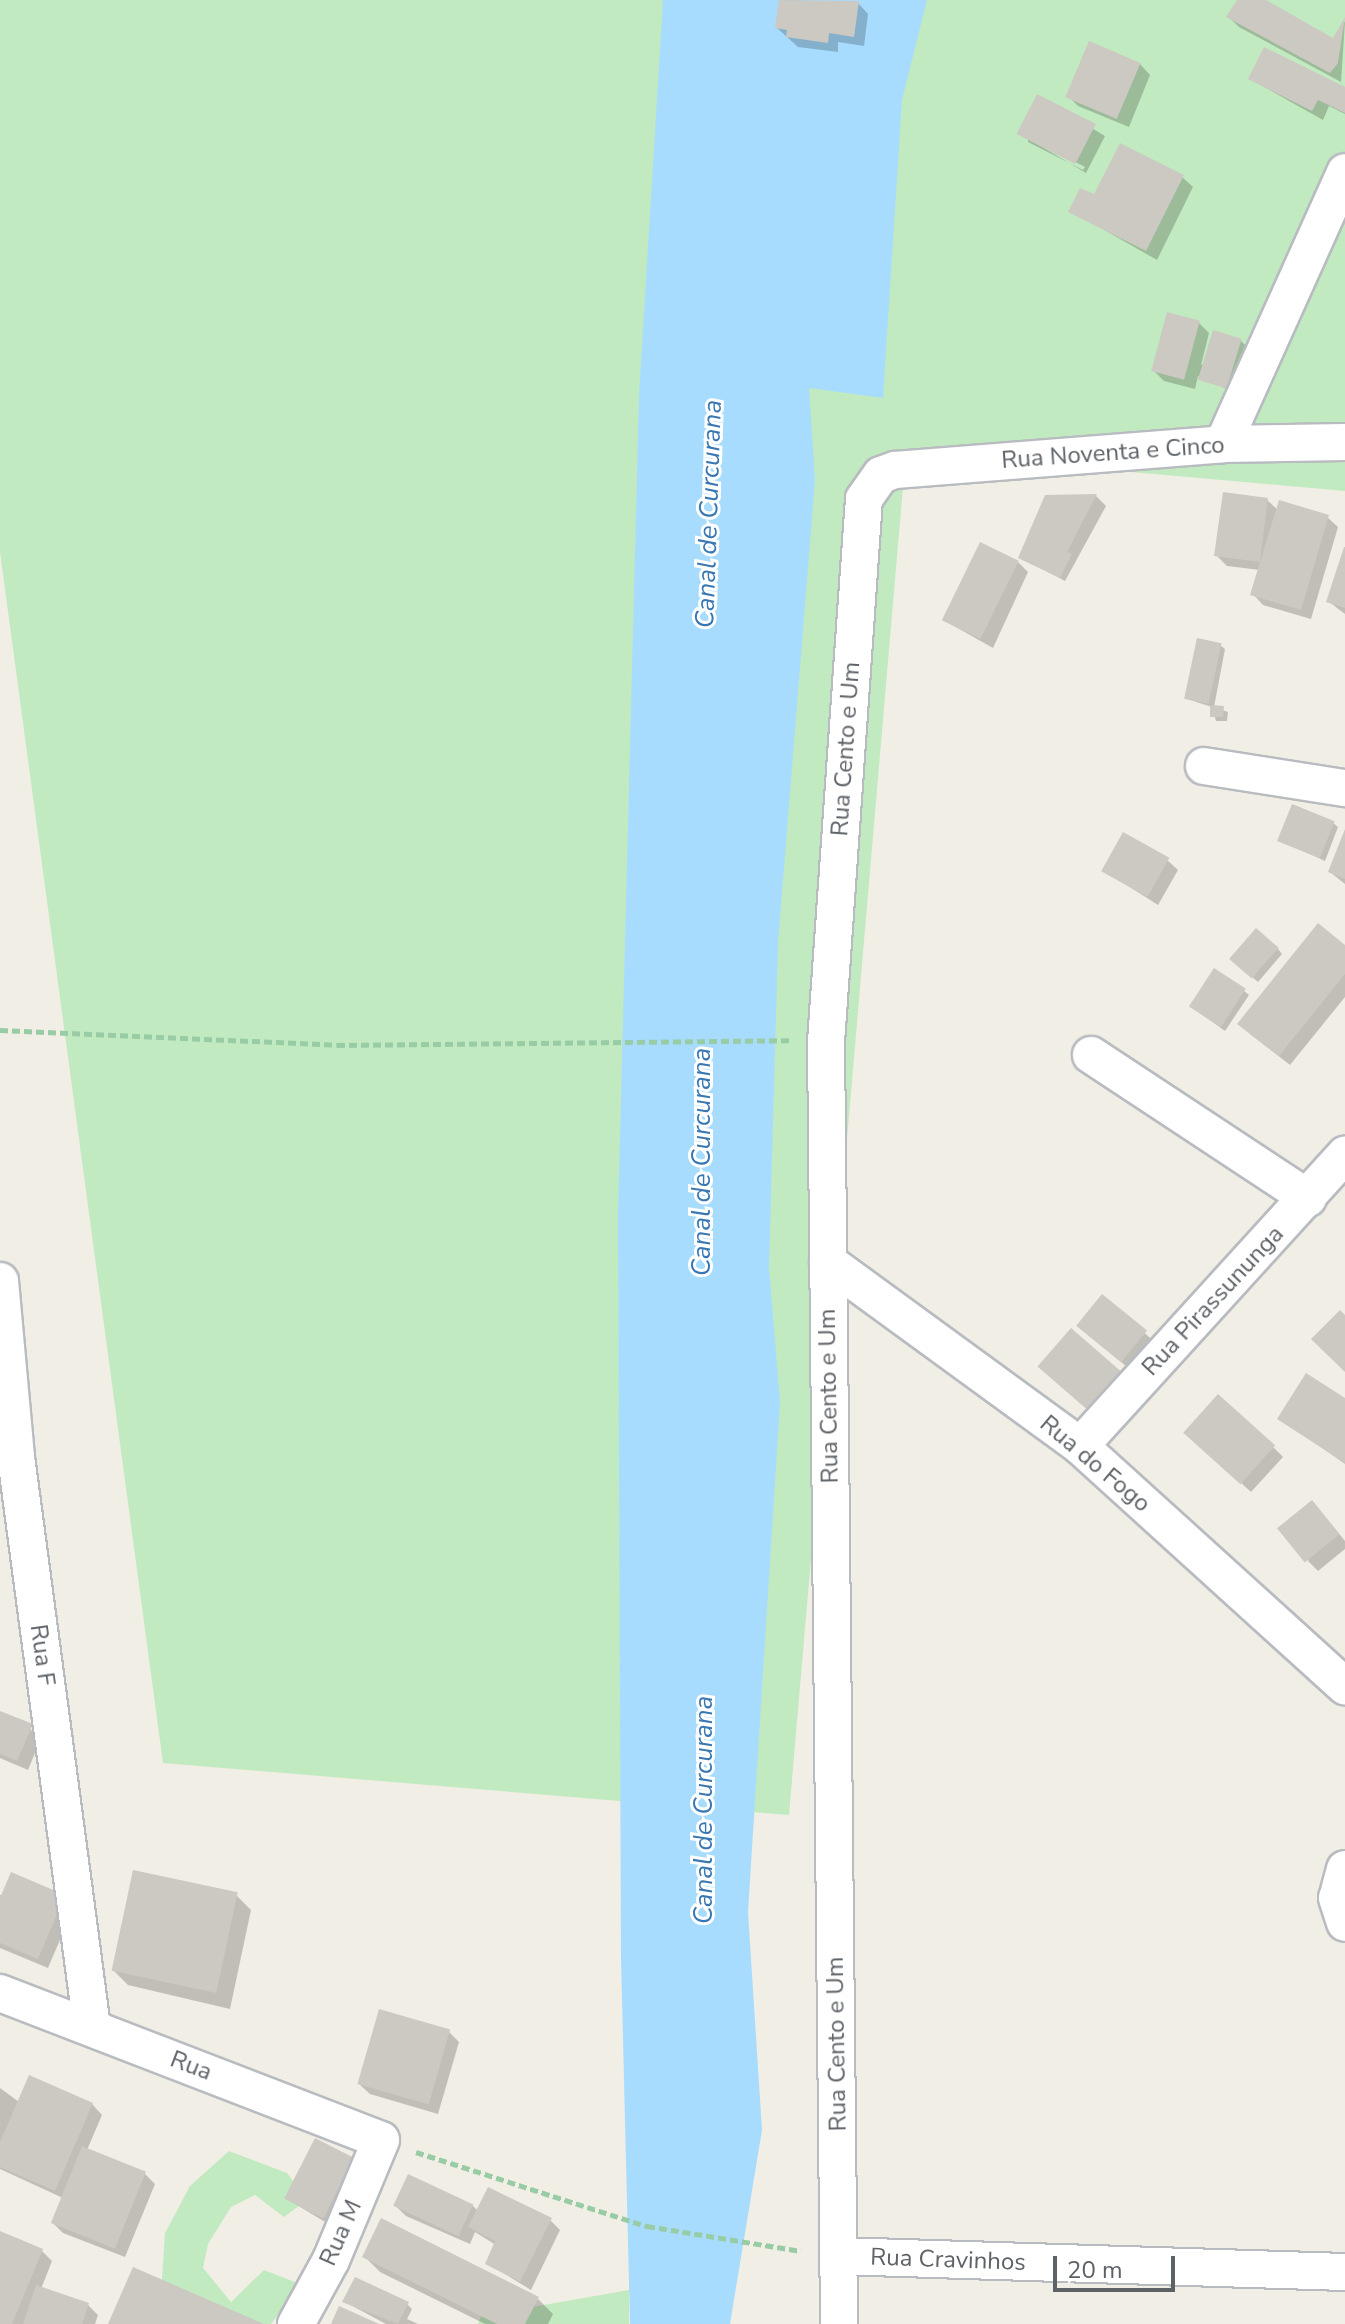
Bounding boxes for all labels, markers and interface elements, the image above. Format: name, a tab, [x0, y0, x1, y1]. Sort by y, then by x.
water label: Canal de Curcurana	[689, 399, 729, 629]
street label: Rua Noventa e Cinco	[1000, 431, 1226, 475]
street label: Rua Cento e Um	[826, 661, 866, 837]
water label: Canal de Curcurana	[686, 1048, 718, 1276]
street label: Rua Pirassununga	[1136, 1220, 1290, 1382]
street label: Rua Cento e Um	[813, 1308, 845, 1484]
street label: Rua do Fogo	[1034, 1409, 1156, 1519]
street label: Rua F	[23, 1623, 61, 1687]
water label: Canal de Curcurana	[688, 1696, 720, 1924]
street label: Rua Cento e Um	[821, 1956, 853, 2132]
street label: Rua	[166, 2045, 216, 2087]
street label: Rua M	[314, 2196, 368, 2270]
scale bar	[1057, 2240, 1179, 2290]
street label: Rua Cravinhos	[870, 2243, 1026, 2277]
text: 20 m	[1067, 2254, 1123, 2286]

